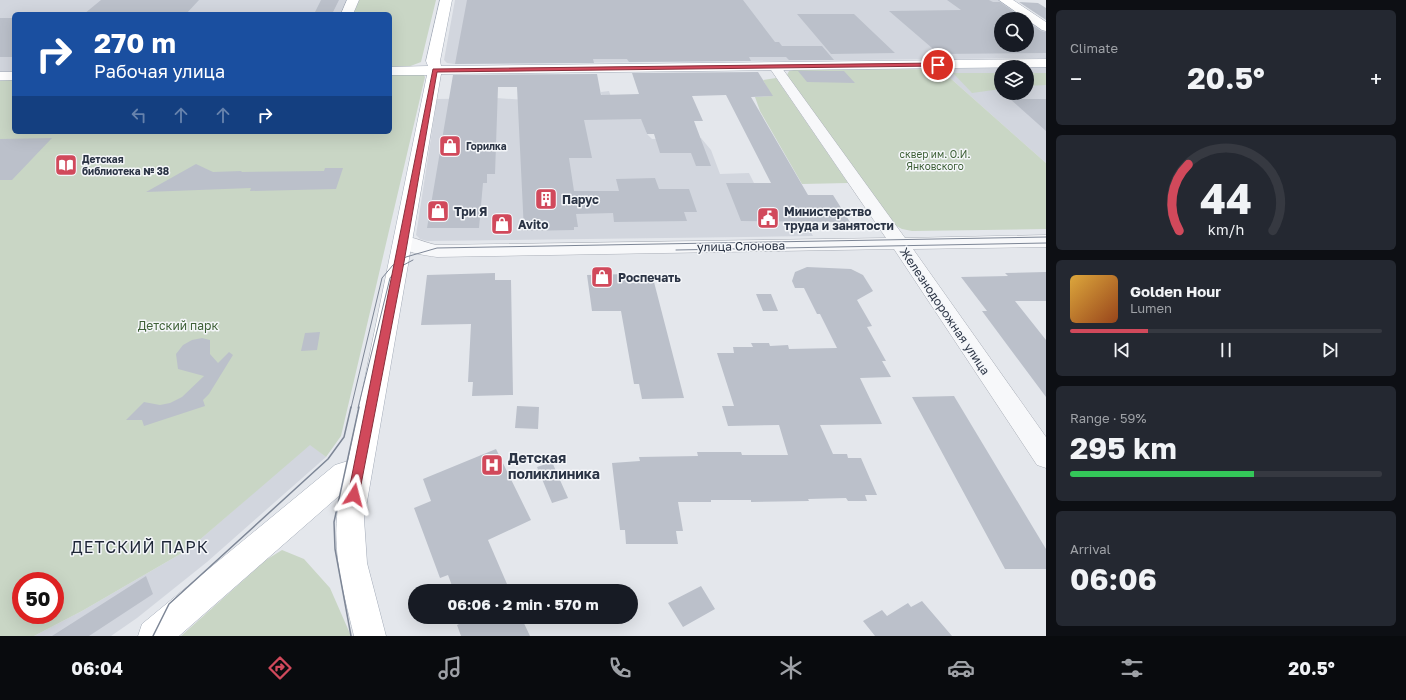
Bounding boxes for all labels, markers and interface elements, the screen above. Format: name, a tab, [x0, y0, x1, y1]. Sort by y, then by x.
map controls	[994, 12, 1034, 100]
button: search	[994, 12, 1034, 52]
text: 270 m	[94, 26, 176, 59]
icon: right	[28, 28, 80, 80]
text: Climate	[1070, 40, 1118, 56]
pin	[921, 48, 955, 82]
icon: arrive	[927, 54, 949, 76]
text: Рабочая улица	[94, 60, 225, 82]
button: layers	[994, 60, 1034, 100]
text: 20.5°	[1187, 60, 1265, 96]
text: −	[1070, 65, 1082, 92]
text: +	[1370, 65, 1382, 92]
icon: left	[128, 104, 150, 126]
icon: ahead	[170, 104, 192, 126]
icon: ahead	[212, 104, 234, 126]
icon: right	[254, 104, 276, 126]
shop icon: Горилка	[437, 133, 463, 159]
place label: Горилка	[466, 140, 507, 152]
park label: сквер им. О.И. Янковского	[900, 148, 970, 172]
library icon: Детская библиотека № 38	[53, 152, 79, 178]
place label: Детская библиотека № 38	[82, 153, 169, 177]
text: 44	[1200, 173, 1252, 223]
building icon: Парус	[533, 186, 559, 212]
place label: Парус	[562, 192, 599, 207]
shop icon: Три Я	[425, 198, 451, 224]
place label: Три Я	[454, 204, 487, 219]
place label: Министерство труда и занятости	[784, 204, 894, 233]
public building icon: Министерство труда и занятости	[755, 205, 781, 231]
shop icon: Avito	[489, 211, 515, 237]
place label: Avito	[518, 217, 548, 232]
text: km/h	[1208, 220, 1244, 237]
street label: улица Слонова	[697, 238, 785, 254]
street label: Железнодорожная улица	[897, 244, 993, 378]
shop icon: Роспечать	[589, 264, 615, 290]
place label: Роспечать	[618, 270, 681, 285]
text: Golden Hour	[1130, 282, 1221, 300]
text: Lumen	[1130, 300, 1172, 316]
park label: Детский парк	[138, 318, 218, 333]
icon: previous	[1111, 339, 1133, 361]
icon: pause	[1215, 339, 1237, 361]
icon: next	[1319, 339, 1341, 361]
text: Range · 59%	[1070, 410, 1146, 426]
text: 295 km	[1070, 430, 1177, 466]
place label: Детская поликлиника	[508, 449, 600, 482]
hospital icon: Детская поликлиника	[479, 452, 505, 478]
position arrow	[333, 474, 375, 516]
district label: ДЕТСКИЙ ПАРК	[71, 537, 209, 557]
text: Arrival	[1070, 541, 1111, 557]
text: 06:06	[1070, 561, 1157, 597]
speed limit sign: 50	[12, 572, 64, 624]
text: 06:06 · 2 min · 570 m	[447, 595, 599, 613]
icon: directions	[266, 654, 294, 682]
icon: music	[436, 654, 464, 682]
icon: phone	[606, 654, 634, 682]
icon: climate	[777, 654, 805, 682]
icon: car	[947, 654, 975, 682]
icon: filters	[1118, 654, 1146, 682]
text: 06:04	[71, 657, 123, 679]
text: 20.5°	[1288, 657, 1335, 679]

